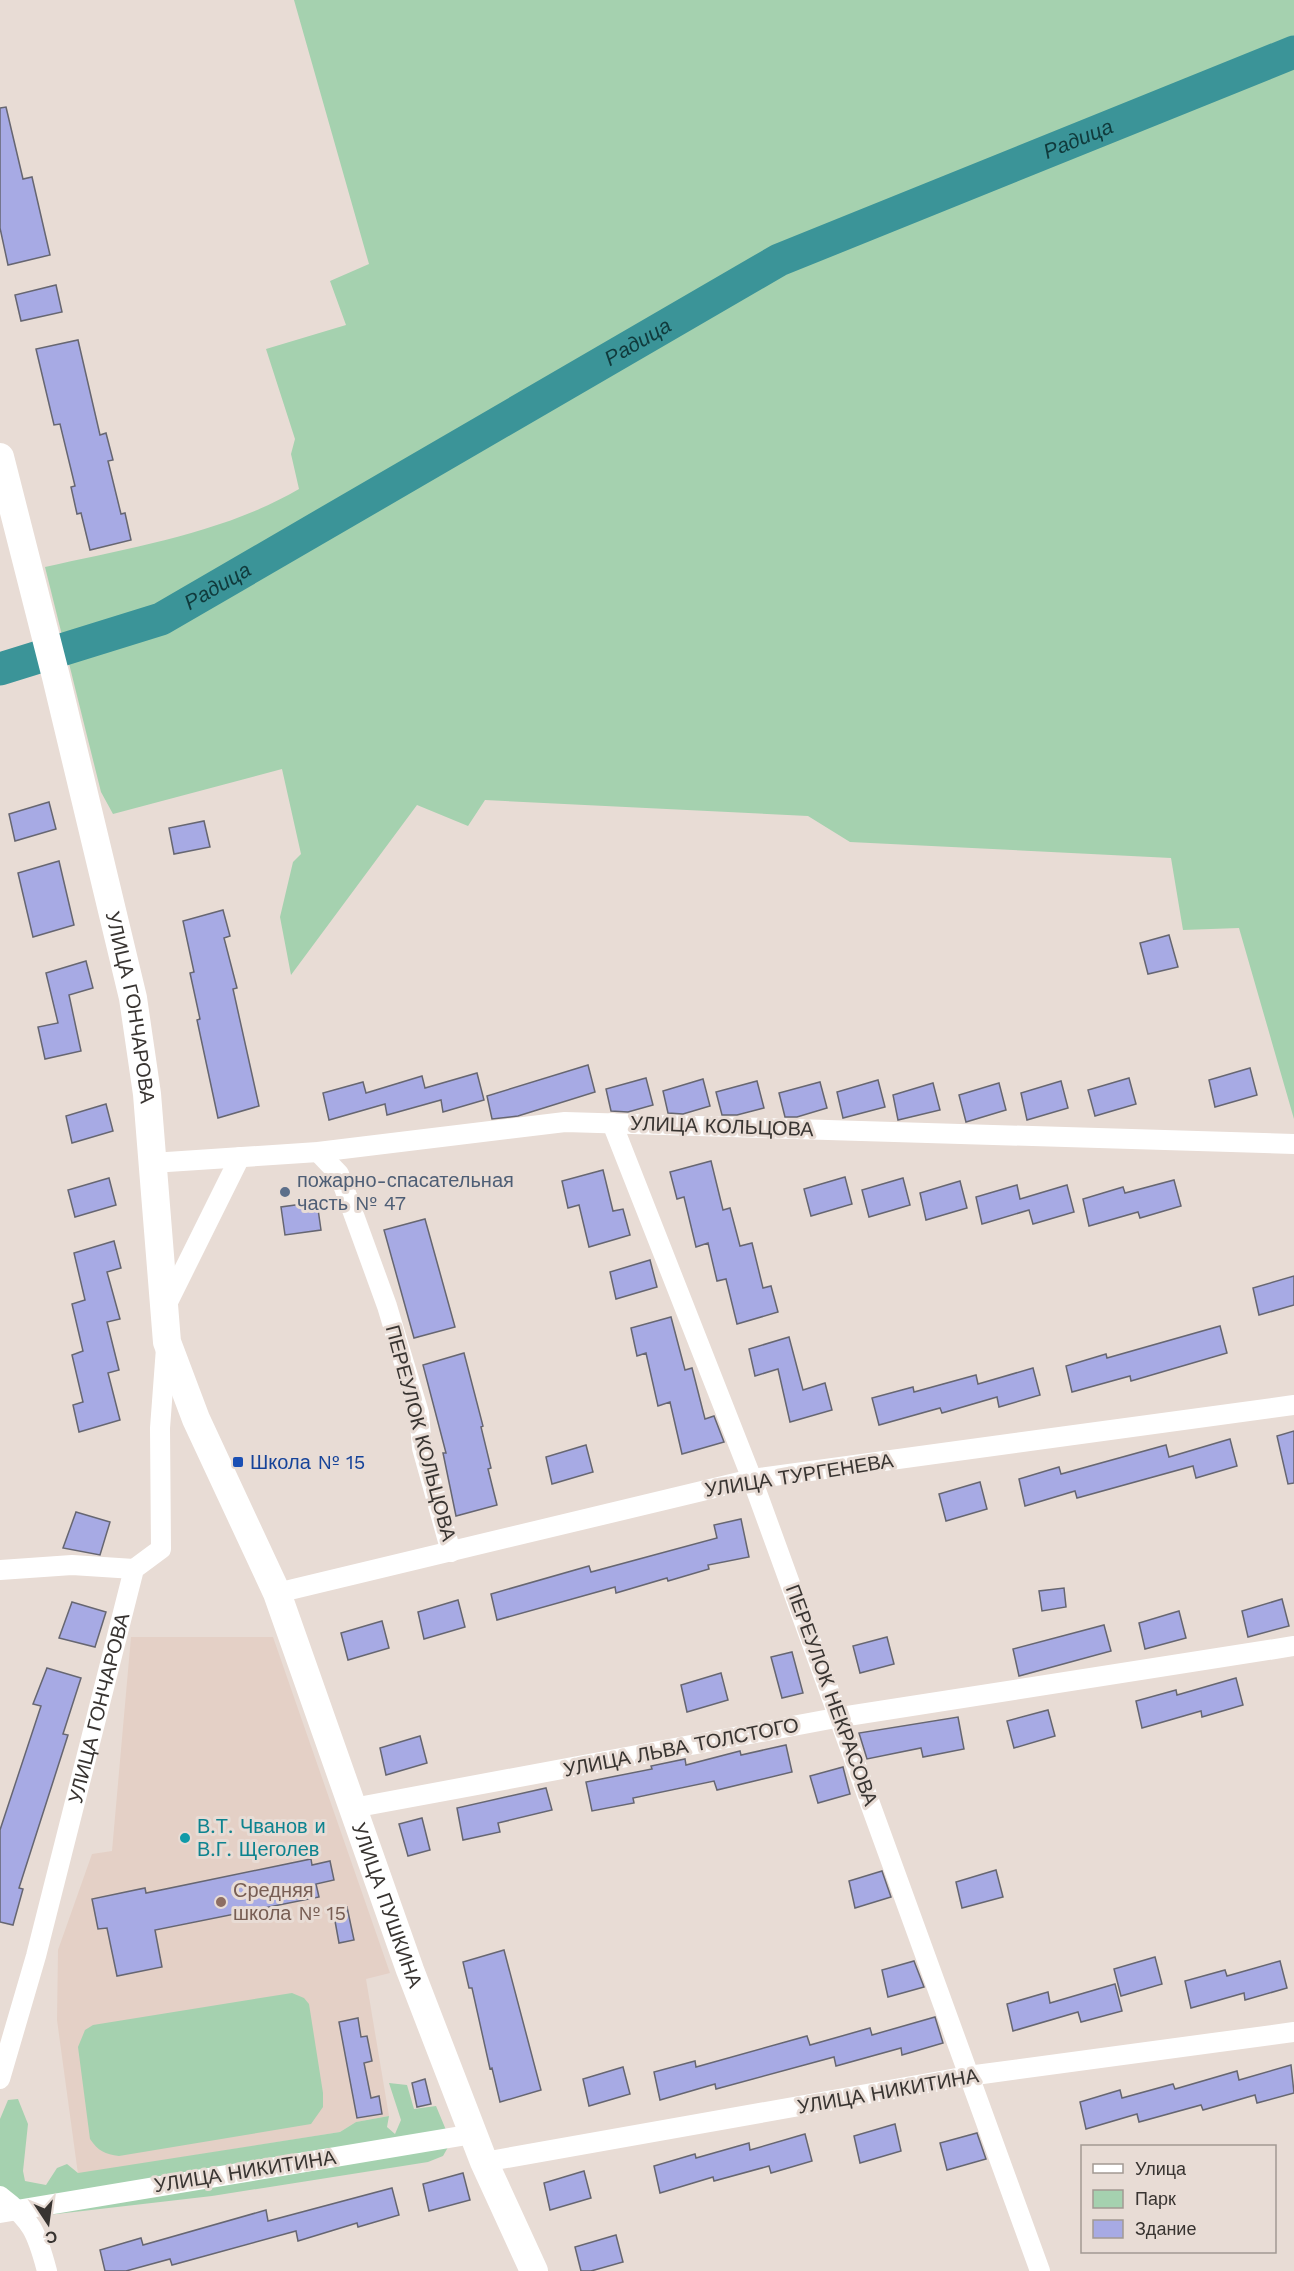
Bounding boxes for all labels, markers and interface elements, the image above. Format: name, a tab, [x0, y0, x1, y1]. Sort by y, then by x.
water label: Радица	[1040, 113, 1117, 164]
water label: Радица	[600, 312, 675, 371]
water label: Радица	[179, 557, 255, 615]
street label: УЛИЦА ГОНЧАРОВА	[101, 909, 160, 1105]
street label: УЛИЦА КОЛЬЦОВА	[630, 1111, 815, 1141]
place label: пожарно-спасательная часть № 47	[297, 1168, 514, 1215]
marker: пожарно-спасательная часть № 47	[278, 1185, 292, 1199]
street label: ПЕРЕУЛОК КОЛЬЦОВА	[381, 1322, 462, 1544]
street label: УЛИЦА ТУРГЕНЕВА	[703, 1448, 896, 1502]
place label: Школа № 15	[250, 1450, 365, 1474]
marker: Школа № 15	[231, 1455, 245, 1469]
street label: ПЕРЕУЛОК НЕКРАСОВА	[781, 1581, 883, 1809]
street label: УЛИЦА ГОНЧАРОВА	[63, 1610, 135, 1806]
street label: УЛИЦА ЛЬВА ТОЛСТОГО	[561, 1712, 801, 1782]
place label: В.Т. Чванов и В.Г. Щеголев	[197, 1814, 326, 1861]
street label: УЛИЦА ПУШКИНА	[347, 1819, 428, 1992]
marker: В.Т. Чванов и В.Г. Щеголев	[178, 1831, 192, 1845]
place label: Средняя школа № 15	[233, 1878, 346, 1925]
marker: Средняя школа № 15	[214, 1895, 228, 1909]
street label: УЛИЦА НИКИТИНА	[795, 2063, 981, 2119]
street label: УЛИЦА НИКИТИНА	[152, 2145, 338, 2197]
legend	[1081, 2145, 1276, 2253]
text: Улица	[1135, 2158, 1187, 2179]
text: Парк	[1135, 2188, 1176, 2209]
north arrow	[18, 2193, 78, 2253]
text: Здание	[1135, 2218, 1196, 2239]
text: С	[43, 2227, 59, 2248]

